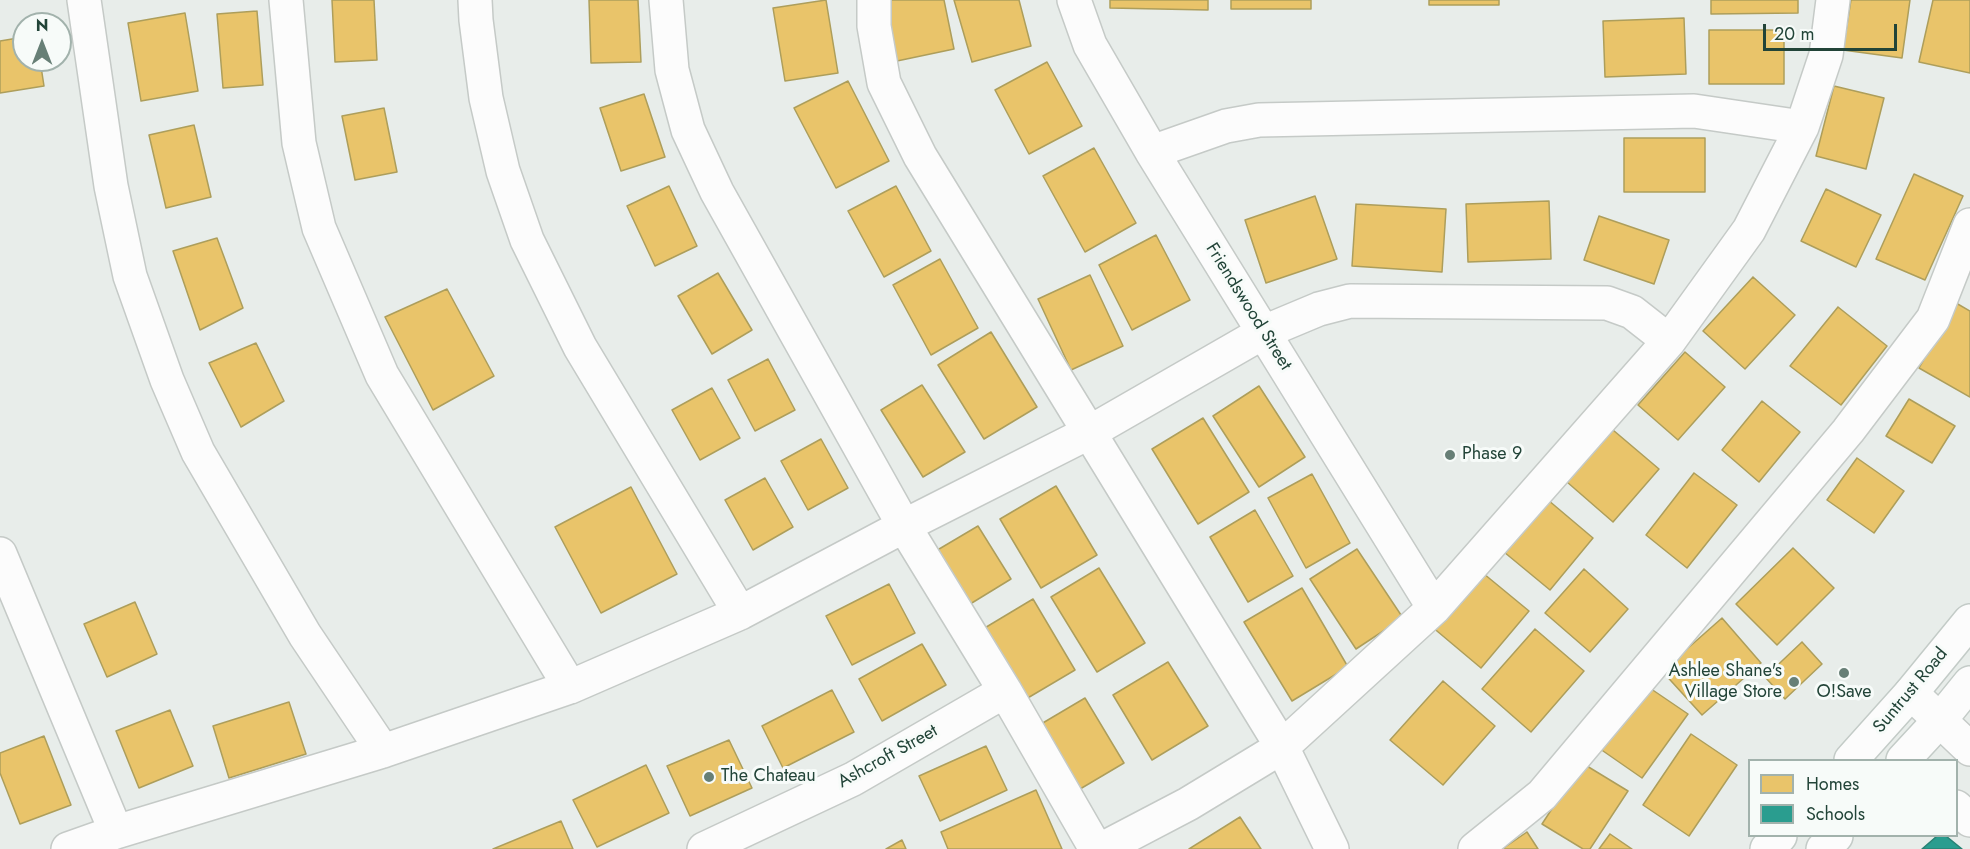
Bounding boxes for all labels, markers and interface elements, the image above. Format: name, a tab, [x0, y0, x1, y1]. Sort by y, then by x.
north arrow	[12, 12, 72, 72]
scale bar	[1766, 12, 1900, 50]
text: N	[36, 14, 48, 37]
text: 20 m	[1774, 21, 1814, 47]
street label: Friendswood Street	[1200, 239, 1296, 375]
place label: Phase 9	[1462, 444, 1522, 466]
marker: Phase 9	[1443, 448, 1457, 462]
street label: Suntrust Road	[1869, 644, 1953, 738]
place label: Ashlee Shane's Village Store	[1669, 661, 1782, 704]
marker: O!Save	[1837, 666, 1851, 680]
marker: Ashlee Shane's Village Store	[1787, 675, 1801, 689]
place label: O!Save	[1817, 682, 1871, 704]
street label: Ashcroft Street	[834, 721, 942, 793]
legend	[1748, 759, 1958, 837]
place label: The Chateau	[721, 766, 816, 788]
marker: The Chateau	[702, 770, 716, 784]
text: Homes	[1806, 771, 1859, 797]
text: Schools	[1806, 801, 1865, 827]

